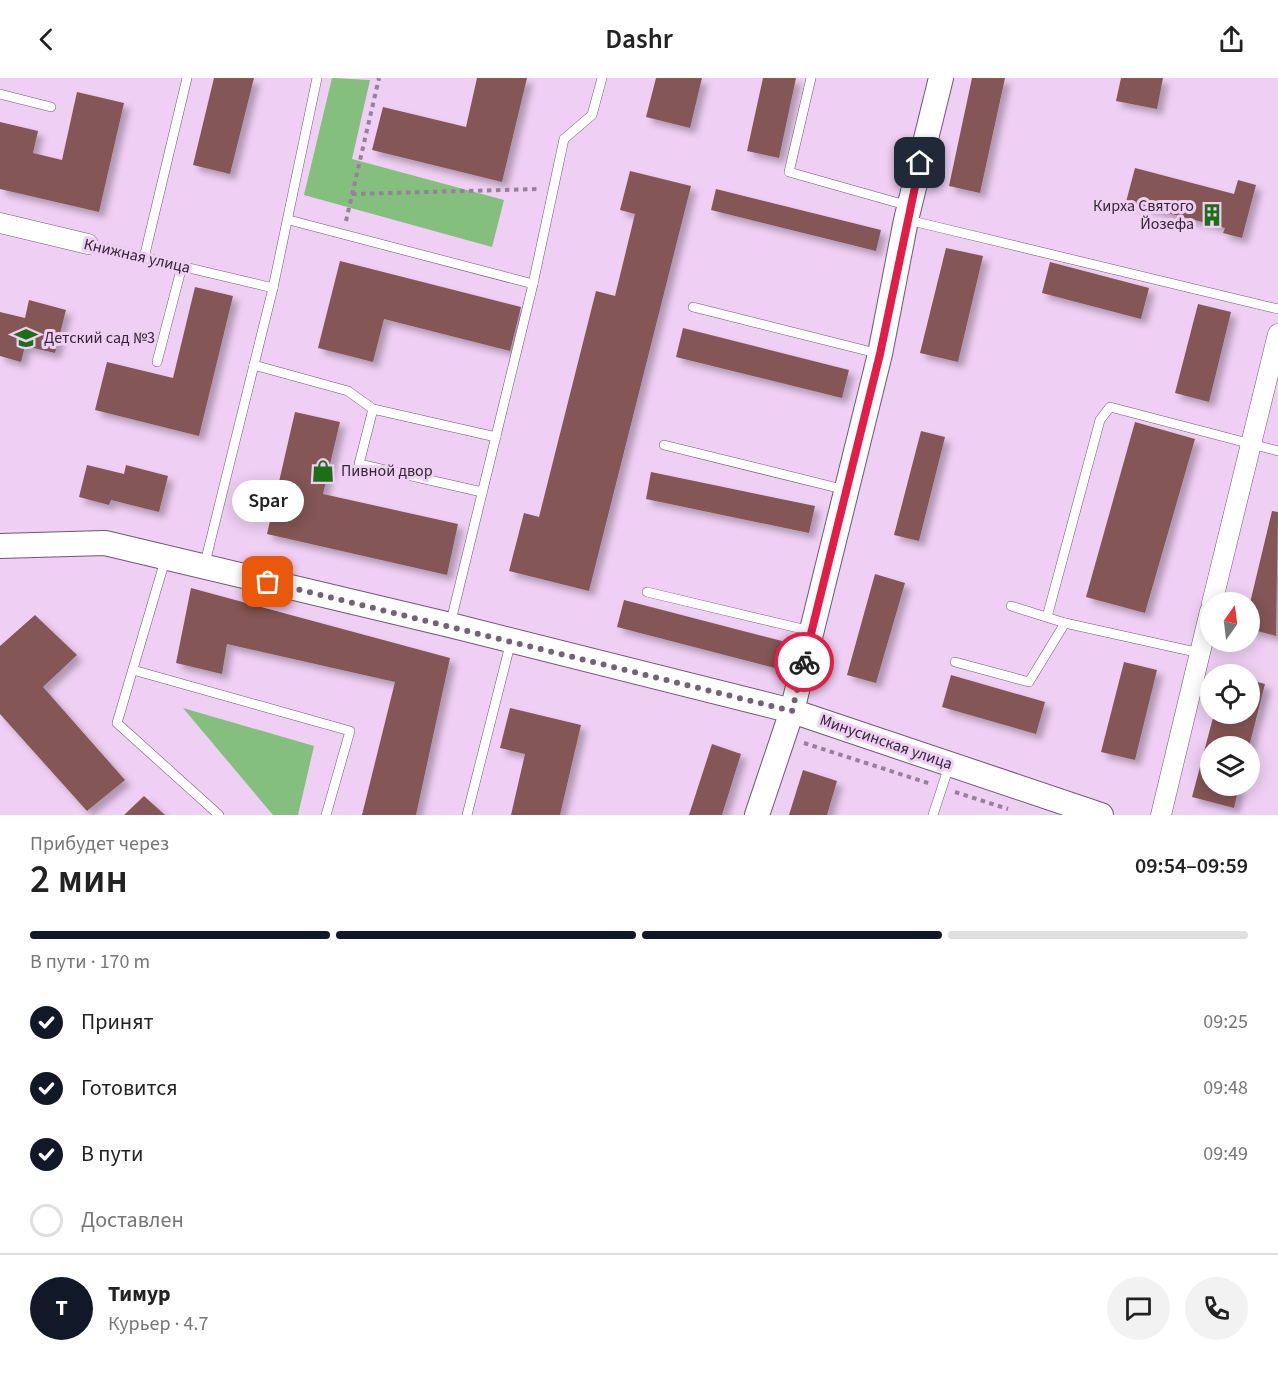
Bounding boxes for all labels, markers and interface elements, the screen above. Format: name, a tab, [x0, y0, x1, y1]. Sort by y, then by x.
text: Dashr	[605, 20, 673, 59]
icon: back	[30, 23, 63, 56]
icon: share	[1215, 23, 1248, 56]
pin	[894, 137, 945, 188]
icon: home	[903, 146, 936, 179]
place label: Кирха Святого Йозефа	[1093, 195, 1194, 235]
building icon: Кирха Святого Йозефа	[1199, 202, 1225, 228]
street label: Книжная улица	[82, 233, 192, 279]
school or university icon: Детский сад №3	[13, 325, 39, 351]
place label: Детский сад №3	[44, 327, 155, 349]
shop icon: Пивной двор	[310, 458, 336, 484]
place label: Пивной двор	[341, 460, 433, 482]
callout: Spar	[232, 480, 304, 522]
text: Spar	[248, 487, 288, 515]
pin	[242, 556, 293, 607]
icon: bag	[251, 565, 284, 598]
north arrow	[1200, 592, 1260, 652]
map controls	[1200, 592, 1260, 796]
courier	[774, 632, 834, 692]
icon: bike	[788, 646, 821, 679]
button: locate	[1200, 664, 1260, 724]
street label: Минусинская улица	[817, 709, 955, 775]
button: layers	[1200, 736, 1260, 796]
text: Прибудет через	[30, 830, 169, 858]
text: 09:54–09:59	[1135, 850, 1248, 882]
text: 2 мин	[30, 852, 128, 908]
text: В пути · 170 m	[30, 948, 150, 976]
icon: check	[30, 1006, 63, 1039]
text: Принят	[81, 1006, 154, 1038]
text: 09:25	[1203, 1008, 1248, 1036]
icon: check	[30, 1072, 63, 1105]
text: Готовится	[81, 1072, 178, 1104]
text: 09:48	[1203, 1074, 1248, 1102]
icon: check	[30, 1138, 63, 1171]
text: В пути	[81, 1138, 143, 1170]
text: 09:49	[1203, 1140, 1248, 1168]
text: Доставлен	[81, 1204, 184, 1236]
button: chat	[1107, 1277, 1170, 1340]
button: phone	[1185, 1277, 1248, 1340]
text: Тимур	[108, 1278, 171, 1310]
text: Т	[55, 1292, 68, 1324]
text: Курьер · 4.7	[108, 1310, 208, 1338]

